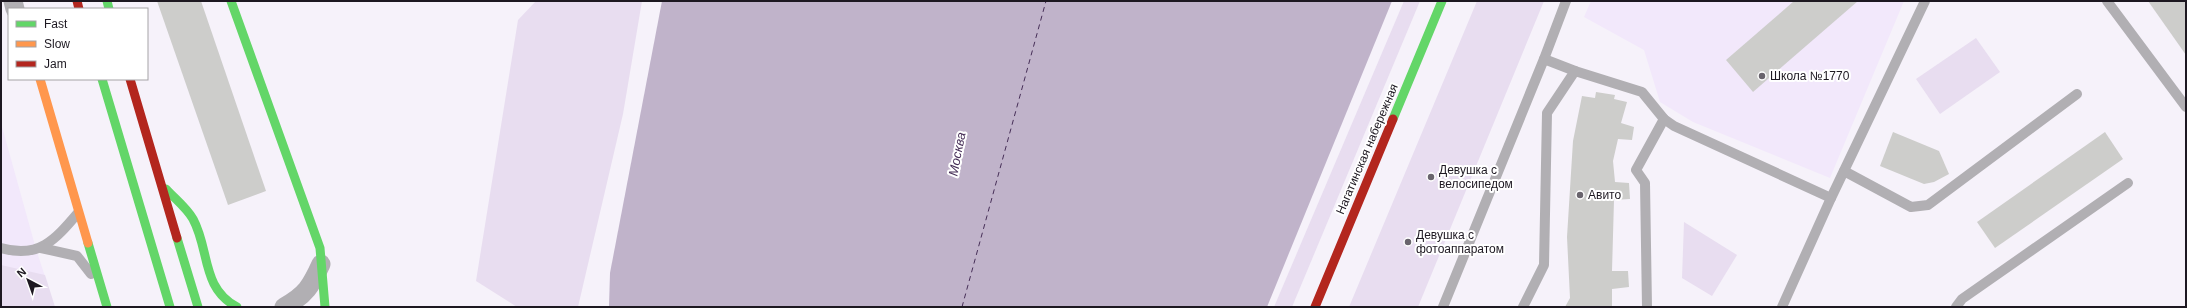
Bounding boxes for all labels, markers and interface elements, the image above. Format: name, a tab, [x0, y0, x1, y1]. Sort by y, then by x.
legend	[8, 8, 148, 80]
text: Fast	[44, 17, 68, 31]
text: Slow	[44, 37, 70, 51]
text: Jam	[44, 57, 67, 71]
place label: Школа №1770	[1770, 69, 1850, 83]
marker: Школа №1770	[1757, 71, 1767, 81]
street label: Нагатинская набережная	[1333, 82, 1401, 216]
water label: Москва	[945, 131, 969, 177]
place label: Девушка с велосипедом	[1439, 163, 1513, 191]
marker: Девушка с велосипедом	[1426, 172, 1436, 182]
place label: Авито	[1588, 188, 1621, 202]
marker: Авито	[1575, 190, 1585, 200]
place label: Девушка с фотоаппаратом	[1416, 228, 1504, 256]
marker: Девушка с фотоаппаратом	[1403, 237, 1413, 247]
north arrow	[8, 260, 48, 300]
text: N	[15, 265, 28, 280]

